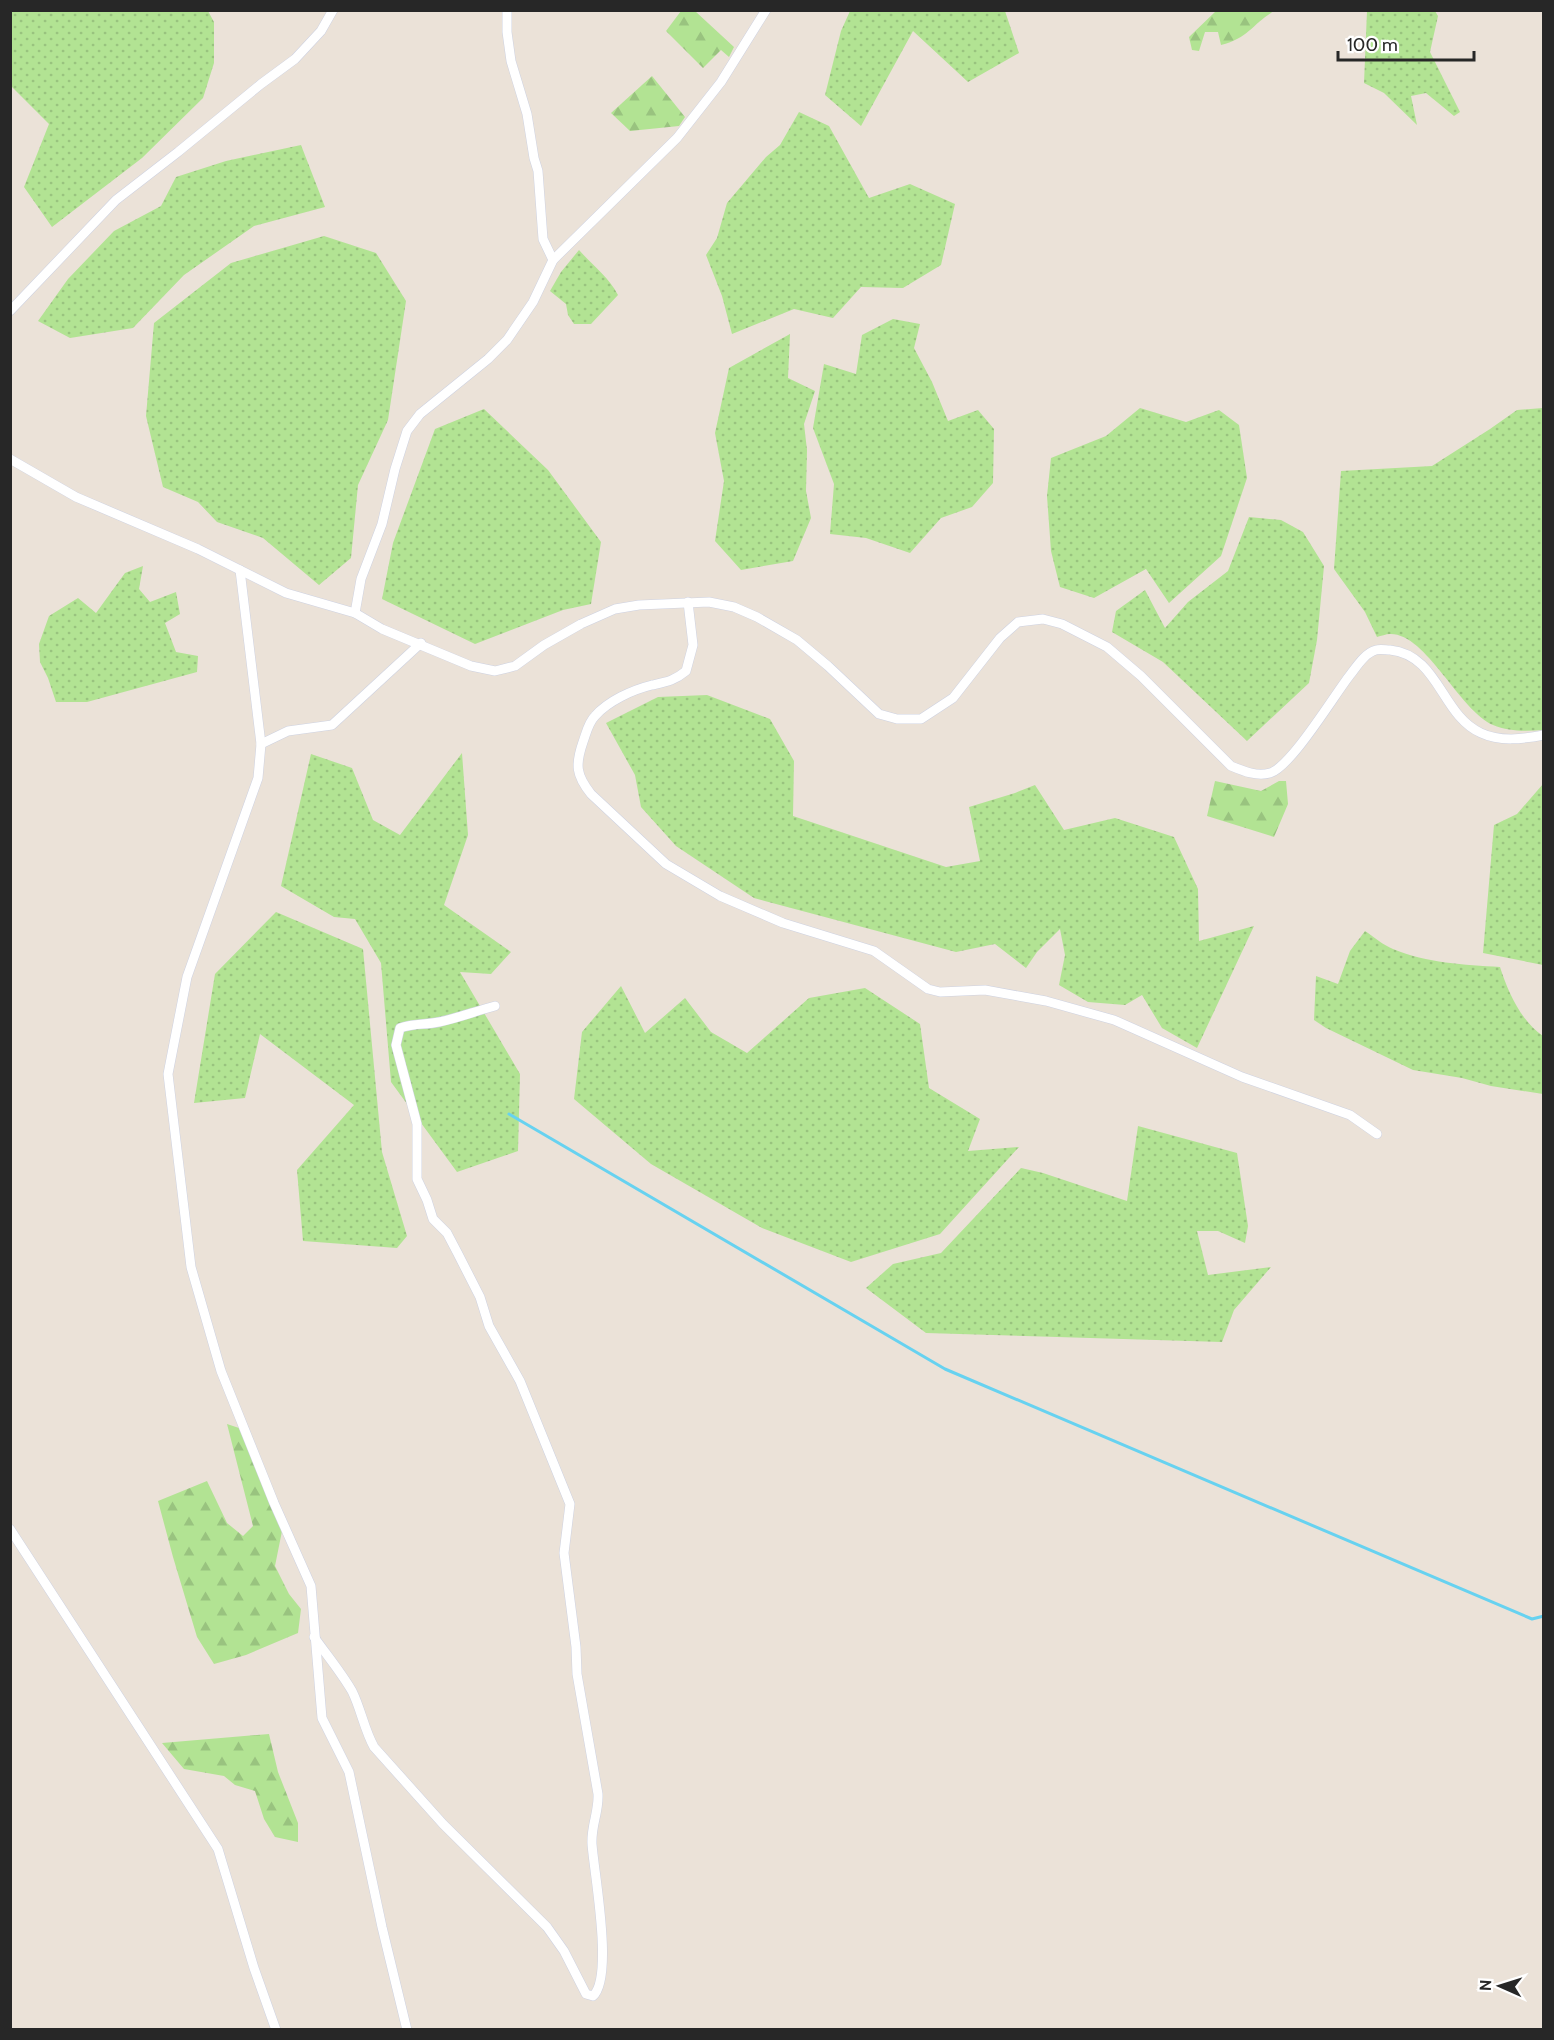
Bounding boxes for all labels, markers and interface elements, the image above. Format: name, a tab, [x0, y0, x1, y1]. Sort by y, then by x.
scale bar	[1338, 24, 1474, 62]
text: 100 m	[1347, 34, 1398, 56]
north arrow	[1470, 1956, 1530, 2016]
text: N	[1476, 1979, 1495, 1991]

